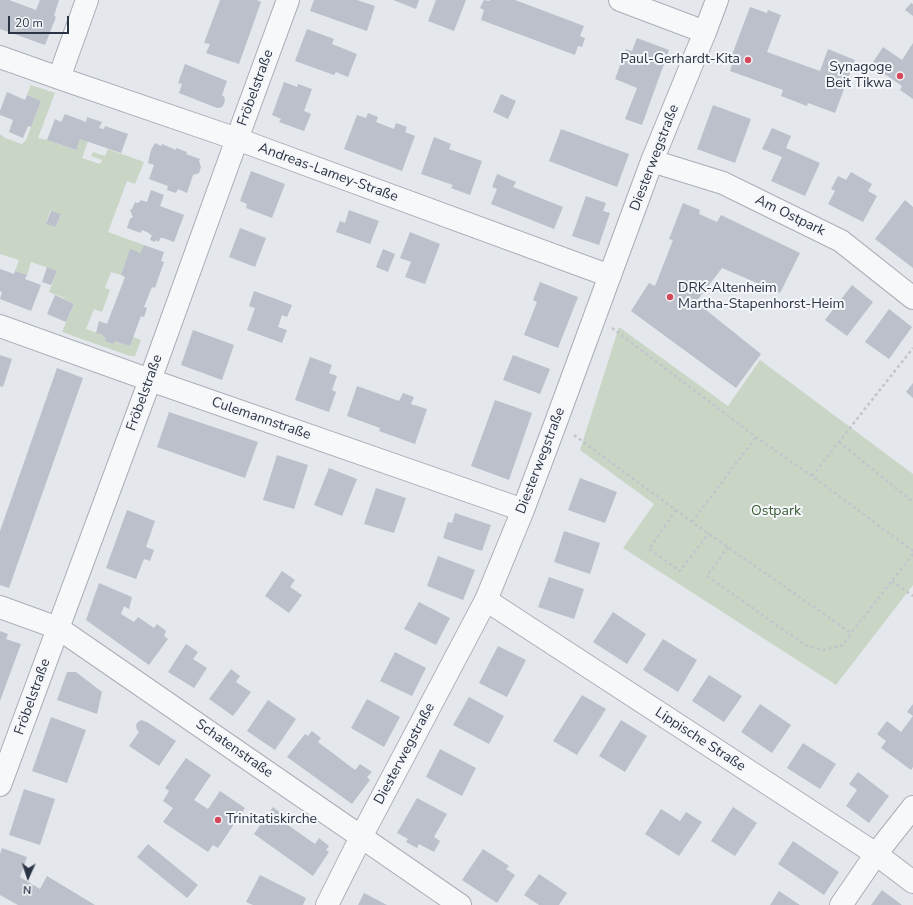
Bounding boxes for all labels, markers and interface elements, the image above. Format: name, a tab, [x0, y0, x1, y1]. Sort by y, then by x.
scale bar	[10, 8, 71, 34]
text: 20 m	[15, 15, 43, 31]
street label: Fröbelstraße	[234, 48, 278, 128]
place label: Paul-Gerhardt-Kita	[620, 52, 740, 68]
marker: Paul-Gerhardt-Kita	[743, 55, 753, 65]
place label: Synagoge Beit Tikwa	[826, 60, 892, 92]
marker: Synagoge Beit Tikwa	[895, 71, 905, 81]
street label: Diesterwegstraße	[627, 102, 683, 214]
street label: Andreas-Lamey-Straße	[256, 140, 400, 206]
street label: Am Ostpark	[752, 192, 828, 240]
place label: DRK-Altenheim Martha-Stapenhorst-Heim	[678, 281, 845, 314]
marker: DRK-Altenheim Martha-Stapenhorst-Heim	[665, 292, 675, 302]
street label: Fröbelstraße	[123, 353, 167, 433]
street label: Culemannstraße	[209, 394, 313, 444]
street label: Diesterwegstraße	[513, 405, 569, 517]
park label: Ostpark	[751, 504, 801, 520]
street label: Fröbelstraße	[11, 657, 55, 737]
street label: Diesterwegstraße	[371, 700, 439, 808]
street label: Lippische Straße	[652, 704, 748, 776]
street label: Schatenstraße	[192, 716, 276, 782]
place label: Trinitatiskirche	[226, 812, 317, 828]
marker: Trinitatiskirche	[213, 815, 223, 825]
north arrow	[8, 857, 48, 897]
text: N	[23, 882, 32, 897]

